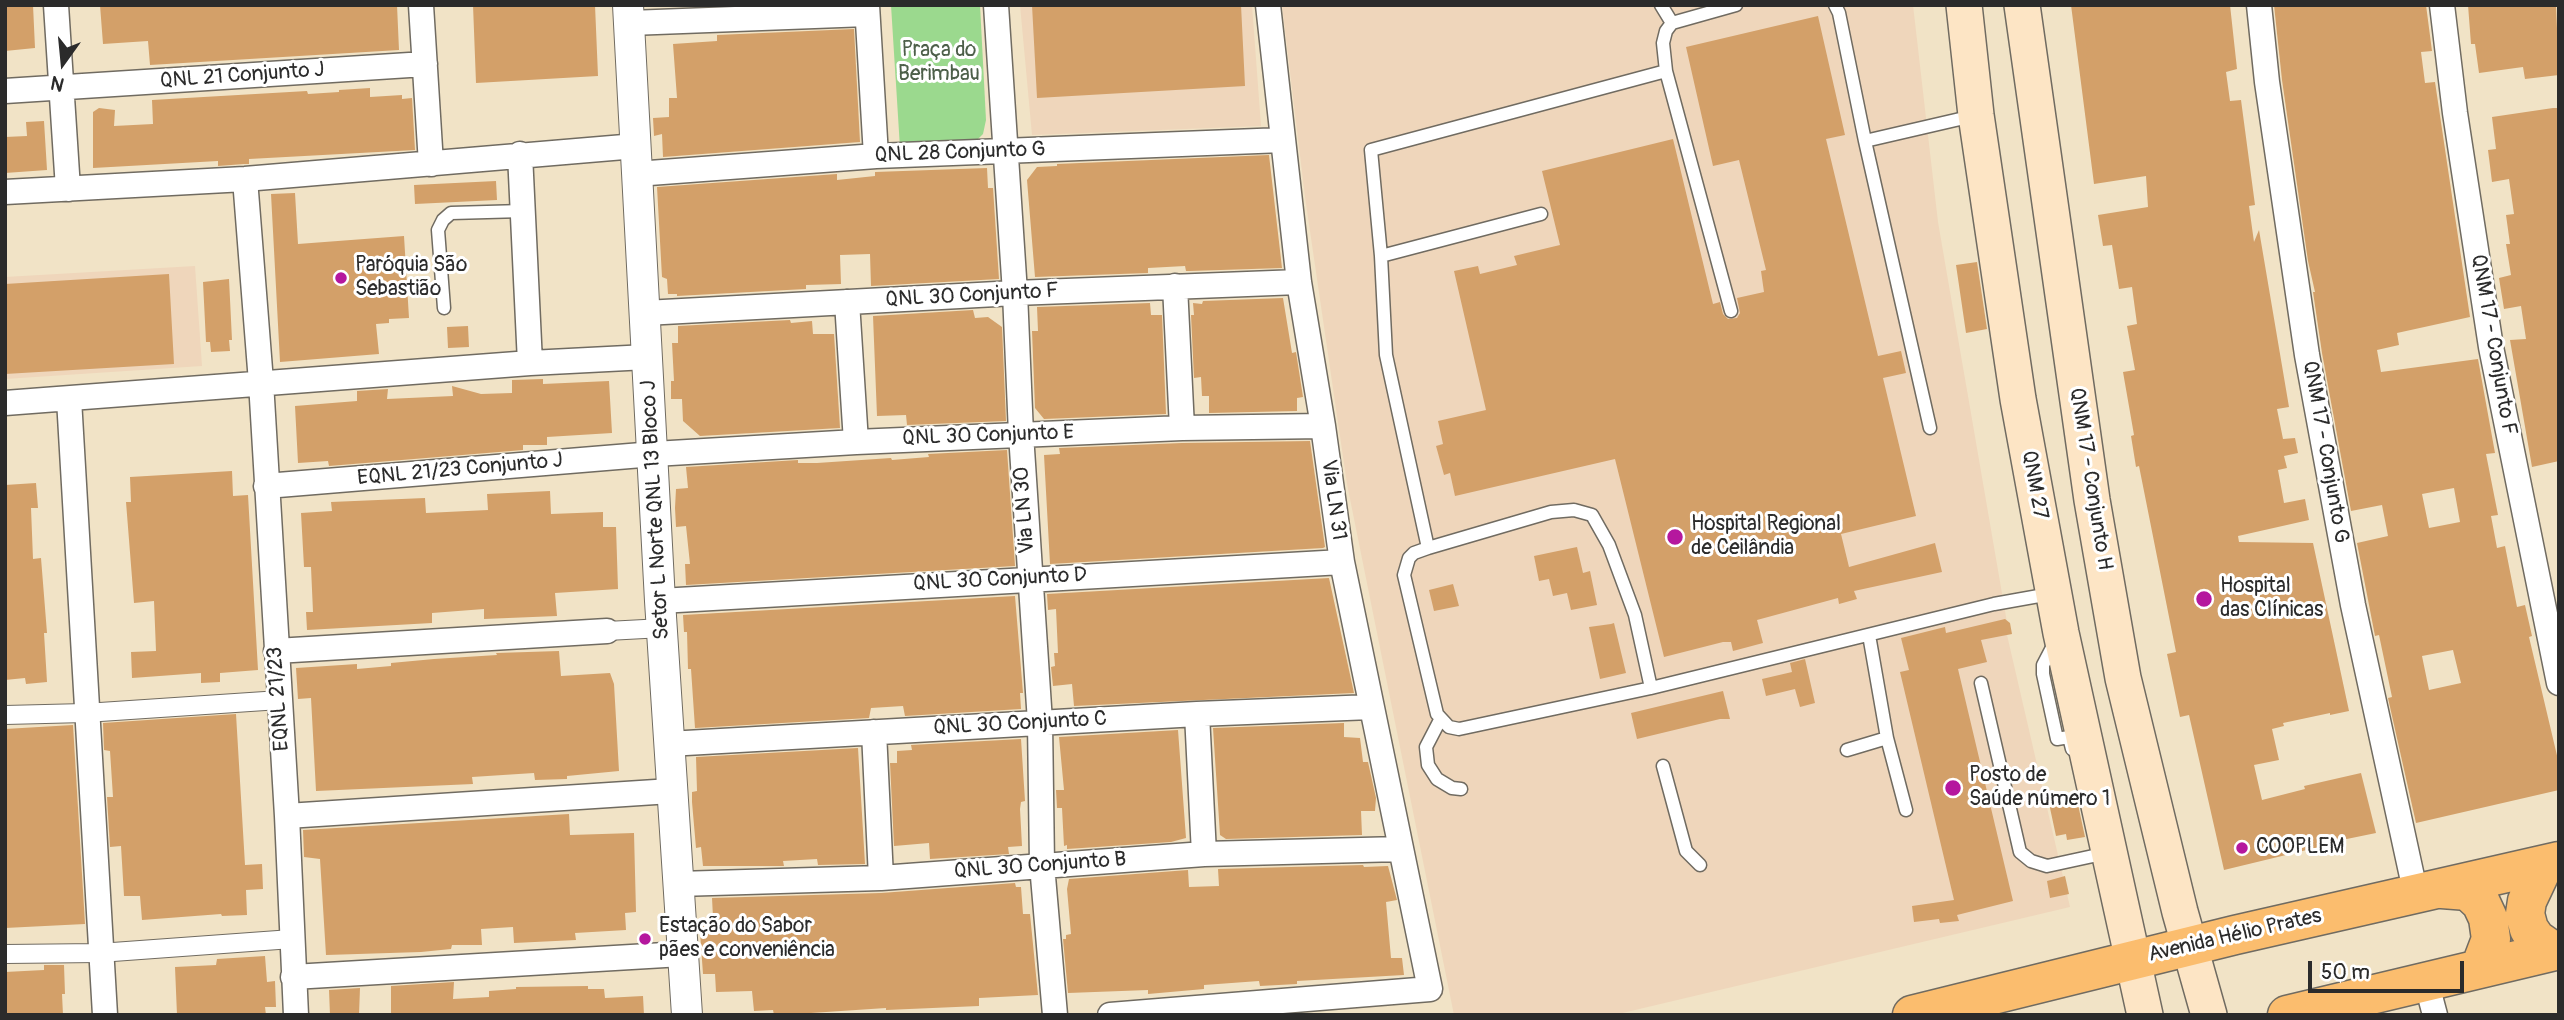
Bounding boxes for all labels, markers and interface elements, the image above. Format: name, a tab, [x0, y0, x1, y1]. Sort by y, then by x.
north arrow	[28, 28, 98, 98]
park label: Praça do Berimbau	[898, 38, 980, 88]
street label: QNL 21 Conjunto J	[159, 58, 325, 94]
text: N	[48, 70, 67, 97]
street label: QNL 28 Conjunto G	[874, 137, 1046, 169]
street label: QNM 17 - Conjunto F	[2465, 252, 2521, 438]
place label: Paróquia São Sebastião	[355, 253, 467, 303]
marker: Paróquia São Sebastião	[333, 270, 349, 286]
street label: QNL 30 Conjunto F	[885, 279, 1059, 313]
street label: QNM 17 - Conjunto G	[2297, 359, 2353, 545]
street label: Setor L Norte QNL 13 Bloco J	[637, 380, 675, 640]
street label: QNM 17 - Conjunto H	[2063, 386, 2117, 572]
street label: QNL 30 Conjunto E	[902, 420, 1074, 452]
street label: EQNL 21/23 Conjunto J	[356, 448, 564, 492]
street label: QNM 27	[2016, 449, 2052, 521]
street label: Via LN 31	[1315, 458, 1351, 542]
street label: Via LN 30	[1009, 466, 1041, 554]
place label: Hospital Regional de Ceilândia	[1691, 512, 1841, 562]
marker: Hospital Regional de Ceilândia	[1665, 527, 1685, 547]
street label: QNL 30 Conjunto D	[912, 563, 1088, 597]
place label: Hospital das Clínicas	[2220, 574, 2323, 624]
marker: Hospital das Clínicas	[2194, 589, 2214, 609]
street label: EQNL 21/23	[263, 646, 295, 752]
street label: QNL 30 Conjunto C	[933, 707, 1107, 741]
place label: Posto de Saúde número 1	[1969, 763, 2110, 813]
marker: Posto de Saúde número 1	[1943, 778, 1963, 798]
place label: COOPLEM	[2256, 835, 2344, 861]
marker: COOPLEM	[2234, 840, 2250, 856]
street label: QNL 30 Conjunto B	[953, 847, 1127, 885]
street label: Avenida Hélio Prates	[2146, 904, 2324, 968]
place label: Estação do Sabor pães e conveniência	[659, 914, 835, 964]
marker: Estação do Sabor pães e conveniência	[637, 931, 653, 947]
scale bar	[2312, 946, 2468, 990]
text: 50 m	[2321, 959, 2370, 986]

